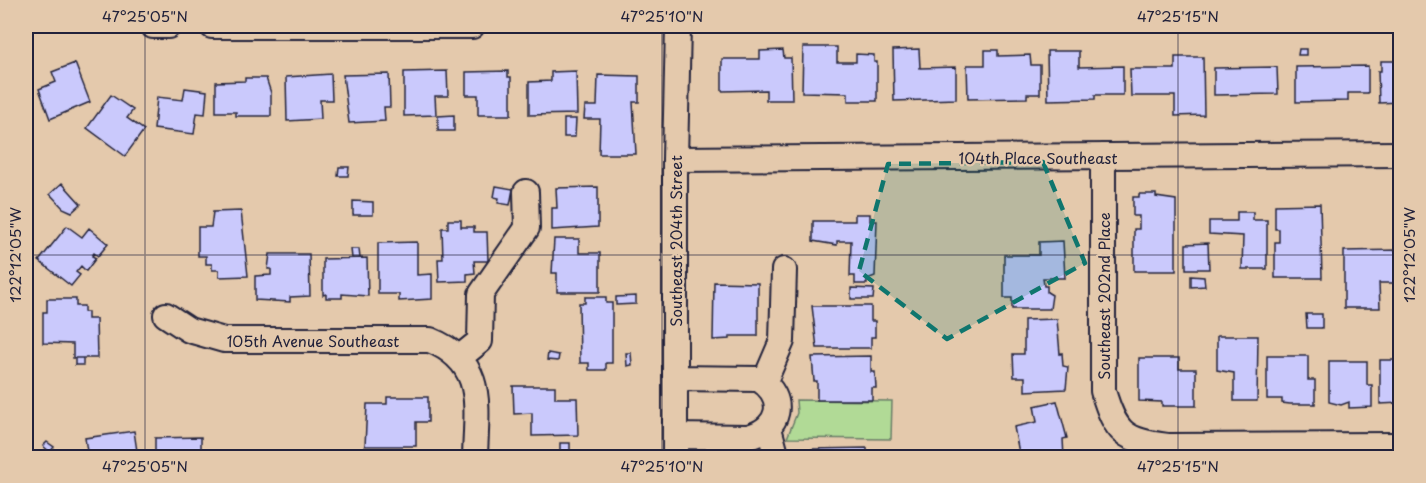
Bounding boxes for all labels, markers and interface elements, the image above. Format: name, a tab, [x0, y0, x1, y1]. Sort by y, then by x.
text: 47°25'05"N	[102, 4, 188, 27]
text: 47°25'10"N	[620, 4, 704, 27]
text: 47°25'15"N	[1137, 4, 1219, 27]
street label: 104th Place Southeast	[959, 146, 1117, 169]
street label: Southeast 204th Street	[664, 155, 687, 327]
text: 122°12'05"W	[3, 207, 26, 303]
text: 122°12'05"W	[1397, 207, 1420, 303]
street label: Southeast 202nd Place	[1092, 212, 1115, 380]
street label: 105th Avenue Southeast	[227, 329, 399, 352]
text: 47°25'05"N	[102, 454, 188, 477]
text: 47°25'10"N	[620, 454, 704, 477]
text: 47°25'15"N	[1137, 454, 1219, 477]

